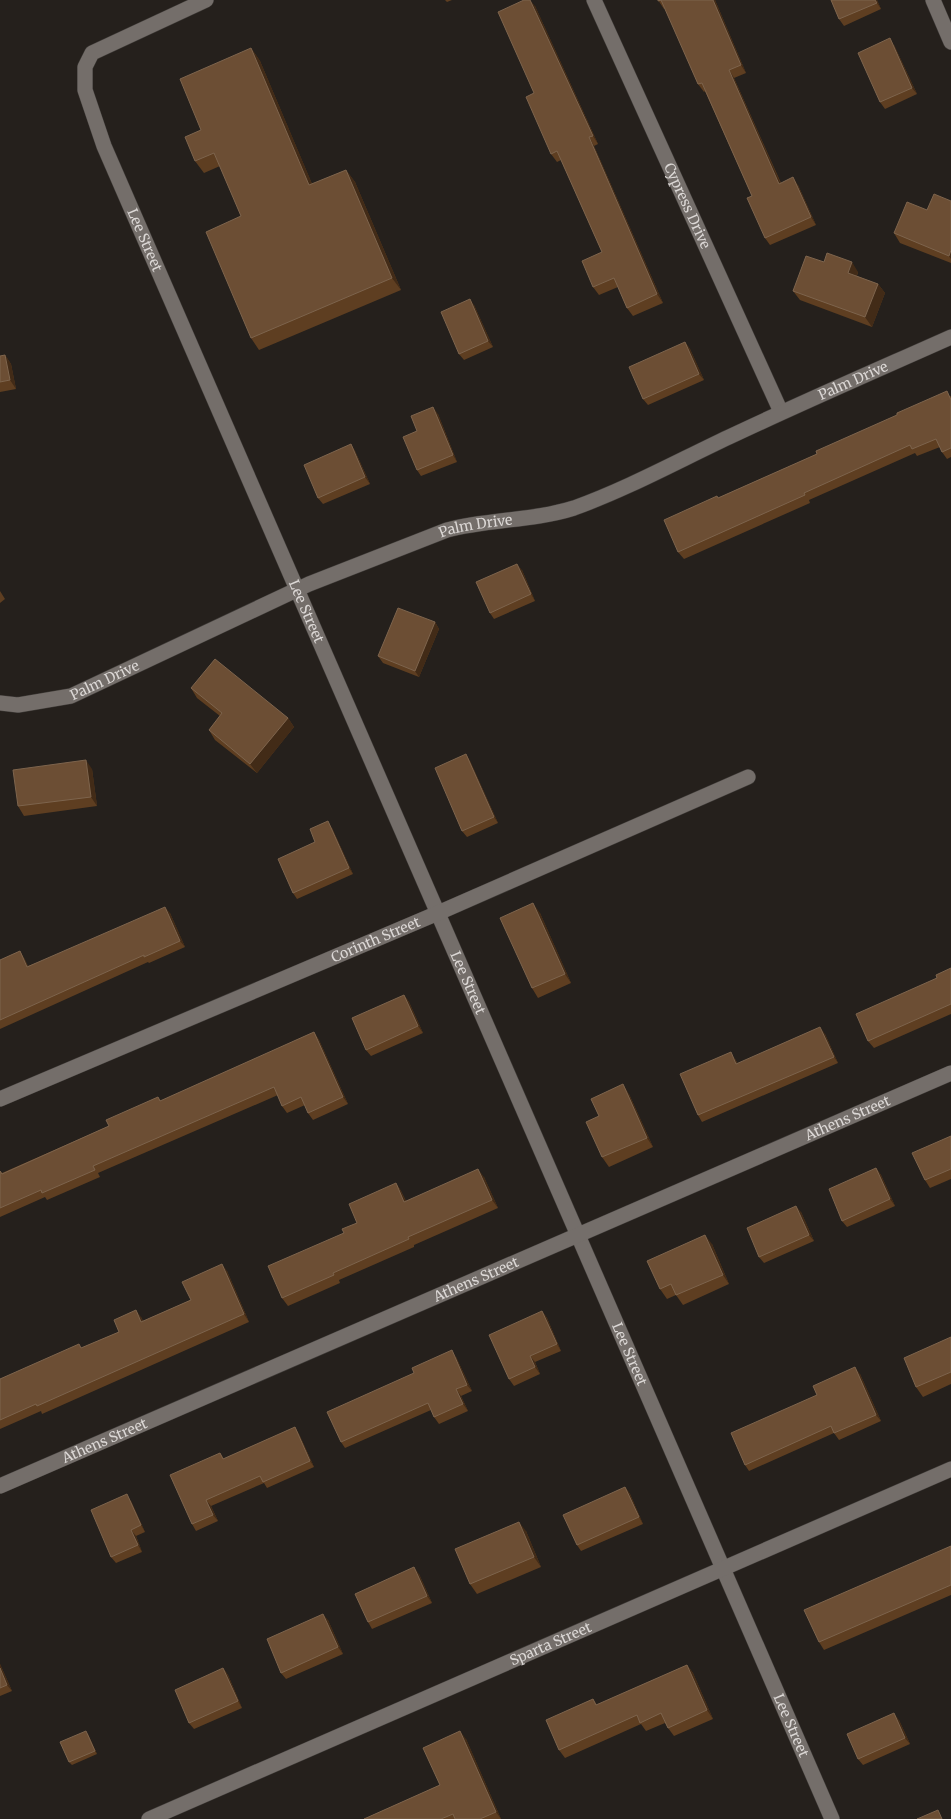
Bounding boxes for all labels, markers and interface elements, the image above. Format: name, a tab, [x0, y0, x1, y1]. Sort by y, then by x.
street label: Cypress Drive	[660, 160, 715, 252]
street label: Lee Street	[123, 206, 167, 275]
street label: Palm Drive	[815, 357, 891, 404]
street label: Palm Drive	[436, 511, 513, 541]
street label: Lee Street	[285, 577, 328, 646]
street label: Palm Drive	[67, 656, 142, 704]
street label: Corinth Street	[328, 912, 423, 966]
street label: Lee Street	[446, 948, 490, 1018]
street label: Athens Street	[801, 1091, 893, 1145]
street label: Athens Street	[430, 1253, 522, 1306]
street label: Lee Street	[608, 1320, 652, 1389]
street label: Athens Street	[58, 1414, 150, 1467]
street label: Sparta Street	[507, 1618, 595, 1670]
street label: Lee Street	[770, 1691, 813, 1760]

